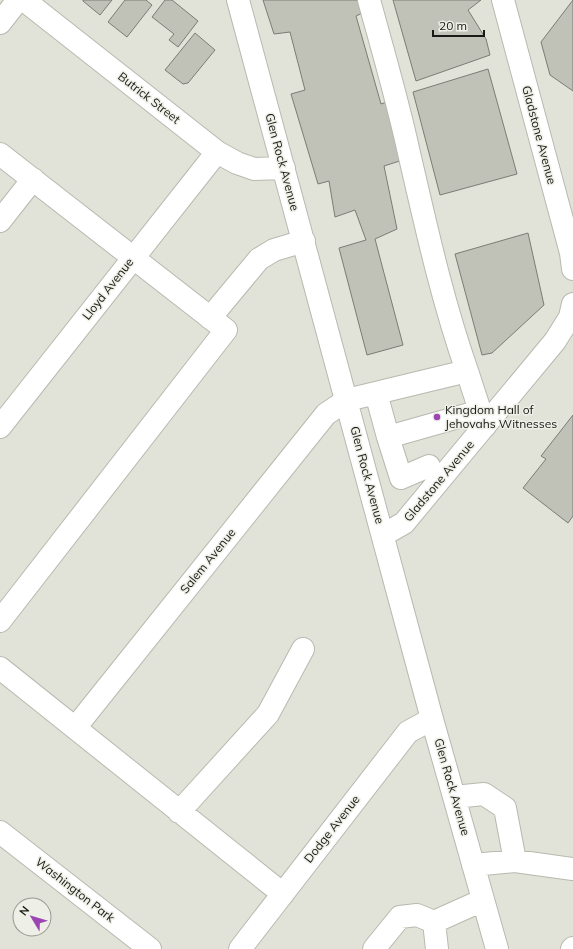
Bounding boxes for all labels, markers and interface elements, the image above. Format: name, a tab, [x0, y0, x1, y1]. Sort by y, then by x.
scale bar	[433, 12, 484, 38]
text: 20 m	[439, 18, 467, 33]
street label: Butrick Street	[115, 69, 183, 127]
street label: Gladstone Avenue	[519, 84, 560, 186]
street label: Glen Rock Avenue	[262, 111, 303, 212]
street label: Lloyd Avenue	[79, 255, 136, 323]
place label: Kingdom Hall of Jehovahs Witnesses	[445, 402, 557, 431]
marker: Kingdom Hall of Jehovahs Witnesses	[432, 412, 442, 422]
street label: Glen Rock Avenue	[347, 424, 388, 525]
street label: Gladstone Avenue	[400, 437, 477, 524]
street label: Salem Avenue	[177, 525, 238, 596]
street label: Glen Rock Avenue	[431, 737, 474, 837]
street label: Dodge Avenue	[301, 792, 363, 866]
street label: Washington Park	[33, 854, 119, 926]
north arrow	[12, 897, 52, 937]
text: N	[16, 903, 32, 918]

